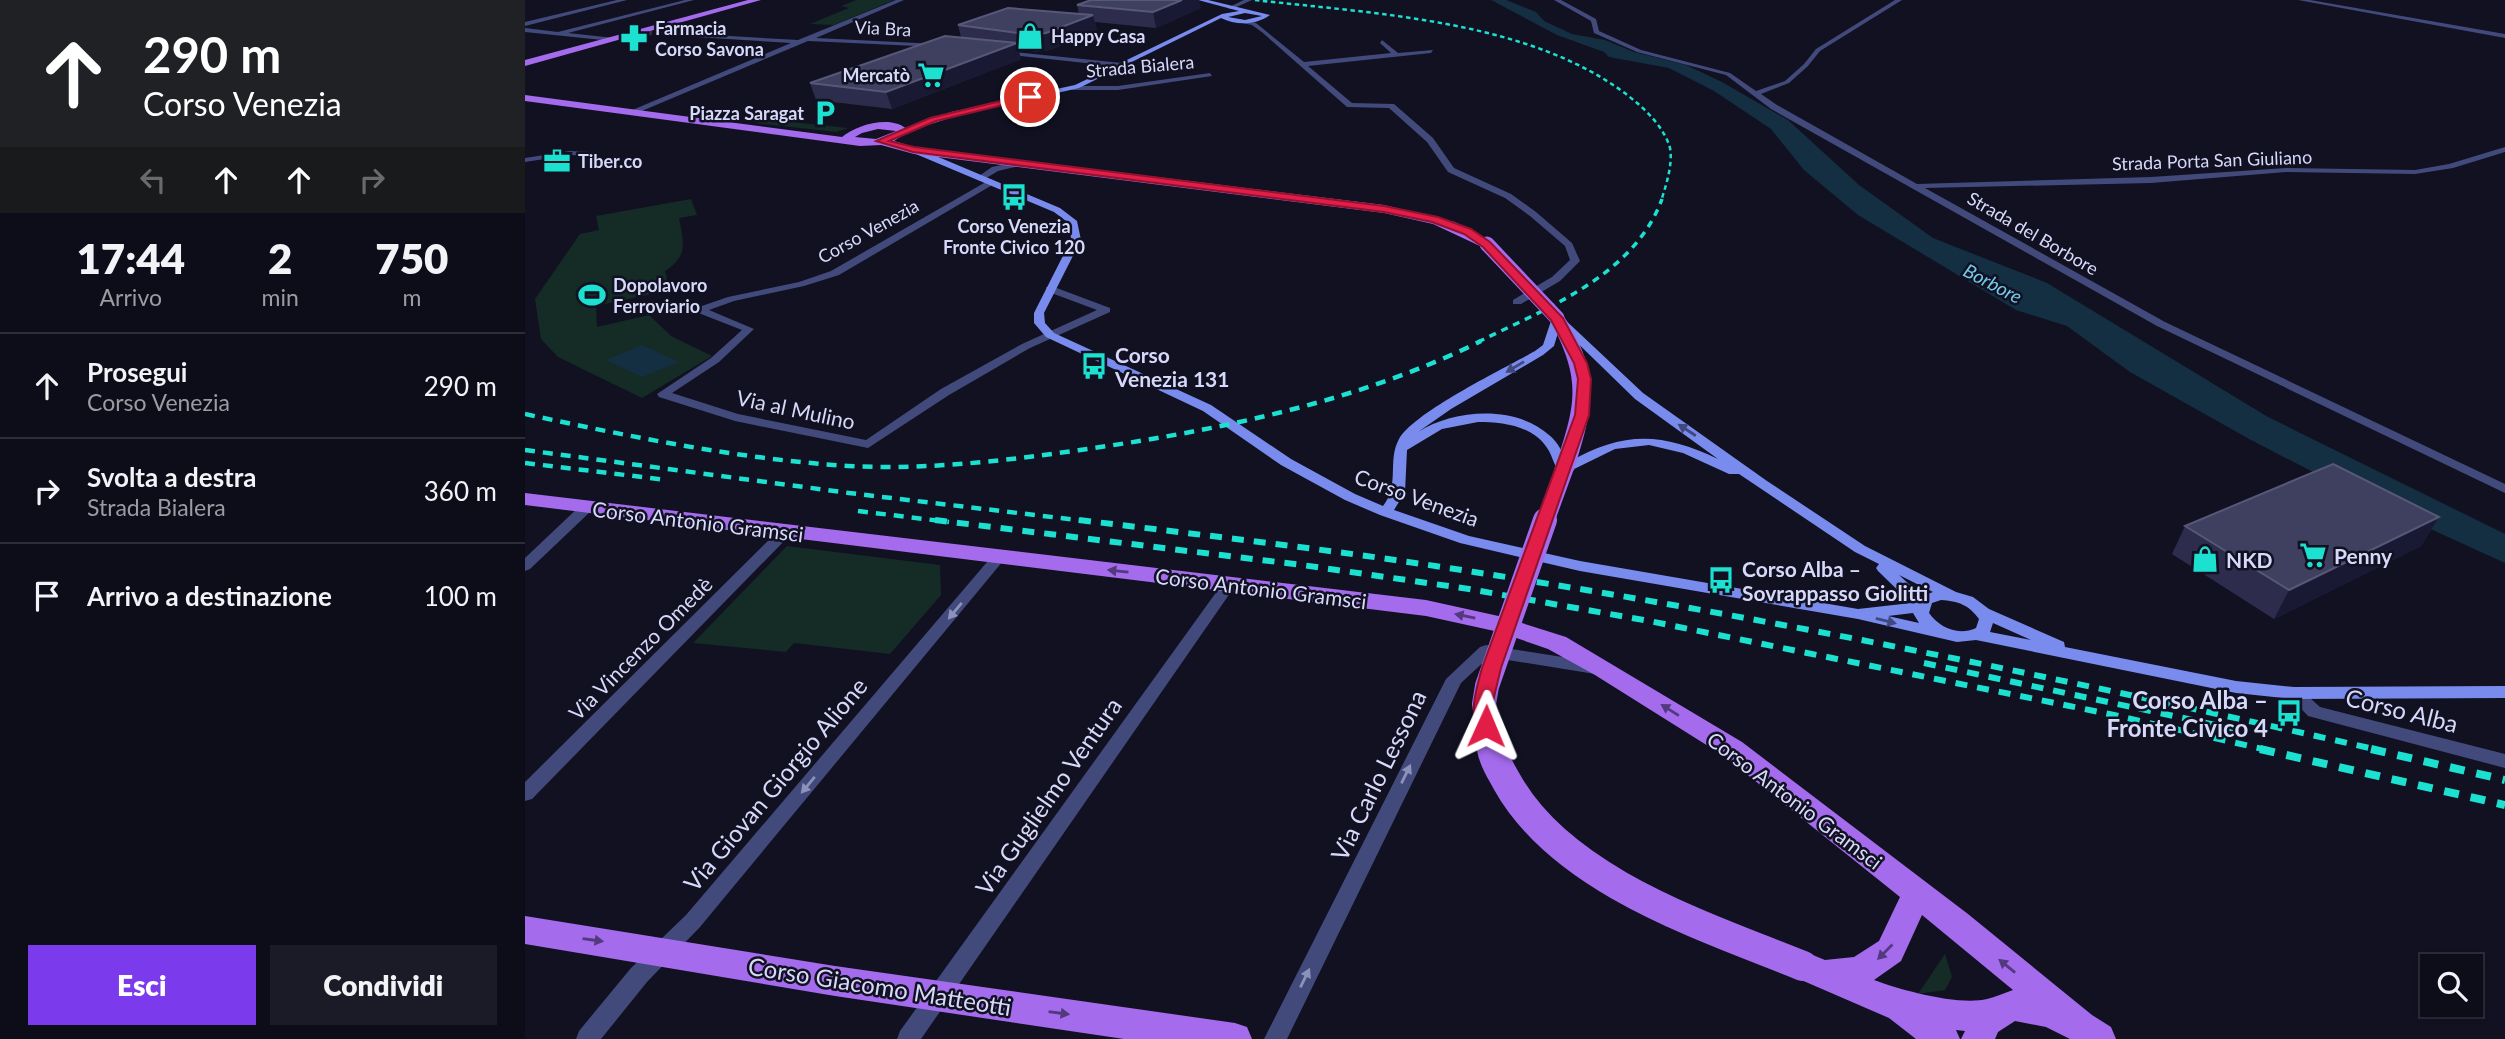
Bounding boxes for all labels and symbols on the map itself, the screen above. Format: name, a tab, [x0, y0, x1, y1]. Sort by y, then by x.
street label: Via Bra	[854, 16, 912, 40]
place label: Farmacia Corso Savona	[655, 17, 764, 60]
shop icon: Happy Casa	[1015, 21, 1045, 51]
pharmacy icon: Farmacia Corso Savona	[619, 23, 649, 53]
place label: Happy Casa	[1051, 25, 1145, 47]
street label: Strada Bialera	[1085, 50, 1195, 82]
supermarket icon: Mercatò	[916, 60, 946, 90]
place label: Mercatò	[843, 64, 910, 86]
pin	[1000, 67, 1060, 127]
parking icon: Piazza Saragat	[810, 98, 840, 128]
place label: Piazza Saragat	[689, 102, 804, 124]
office icon: Tiber.co	[542, 146, 572, 176]
street label: Strada Porta San Giuliano	[2112, 146, 2312, 174]
place label: Tiber.co	[578, 150, 642, 172]
bus stop icon: Corso Venezia Fronte Civico 120	[999, 182, 1029, 212]
street label: Strada del Borbore	[1964, 187, 2102, 279]
street label: Corso Venezia	[814, 194, 922, 268]
place label: Corso Venezia Fronte Civico 120	[943, 215, 1085, 258]
water label: Borbore	[1960, 258, 2026, 308]
place label: Dopolavoro Ferroviario	[613, 274, 707, 317]
sports icon: Dopolavoro Ferroviario	[577, 280, 607, 310]
place label: Corso Venezia 131	[1114, 342, 1229, 391]
bus stop icon: Corso Venezia 131	[1079, 351, 1109, 381]
one-way arrow	[1505, 361, 1525, 373]
street label: Via al Mulino	[734, 384, 858, 434]
one-way arrow	[1677, 423, 1696, 436]
street label: Corso Venezia	[1351, 463, 1483, 531]
street label: Corso Antonio Gramsci	[591, 496, 805, 546]
supermarket icon: Penny	[2298, 540, 2328, 570]
place label: Penny	[2334, 543, 2393, 568]
shop icon: NKD	[2190, 544, 2220, 574]
place label: NKD	[2226, 547, 2273, 572]
place label: Corso Alba – Sovrappasso Giolitti	[1742, 556, 1928, 605]
street label: Corso Antonio Gramsci	[1154, 563, 1368, 613]
one-way arrow	[1107, 565, 1129, 576]
bus stop icon: Corso Alba – Sovrappasso Giolitti	[1706, 565, 1736, 595]
street label: Via Vincenzo Omedè	[563, 571, 717, 725]
one-way arrow	[948, 602, 963, 619]
one-way arrow	[1454, 611, 1476, 622]
one-way arrow	[1876, 616, 1898, 627]
street label: Via Giovan Giorgio Alione	[677, 671, 873, 897]
street label: Corso Alba	[2343, 682, 2461, 738]
street label: Via Carlo Lessona	[1324, 685, 1432, 865]
place label: Corso Alba – Fronte Civico 4	[2107, 685, 2268, 742]
position arrow	[1449, 689, 1523, 763]
street label: Via Guglielmo Ventura	[969, 692, 1127, 900]
bus stop icon: Corso Alba – Fronte Civico 4	[2274, 698, 2304, 728]
one-way arrow	[1661, 704, 1680, 717]
street label: Corso Antonio Gramsci	[1703, 726, 1887, 874]
one-way arrow	[1401, 764, 1412, 784]
one-way arrow	[801, 776, 816, 793]
one-way arrow	[582, 935, 604, 946]
one-way arrow	[1876, 944, 1893, 961]
street label: Corso Giacomo Matteotti	[746, 951, 1014, 1021]
one-way arrow	[1999, 959, 2016, 974]
one-way arrow	[1300, 968, 1311, 988]
one-way arrow	[1048, 1008, 1070, 1019]

